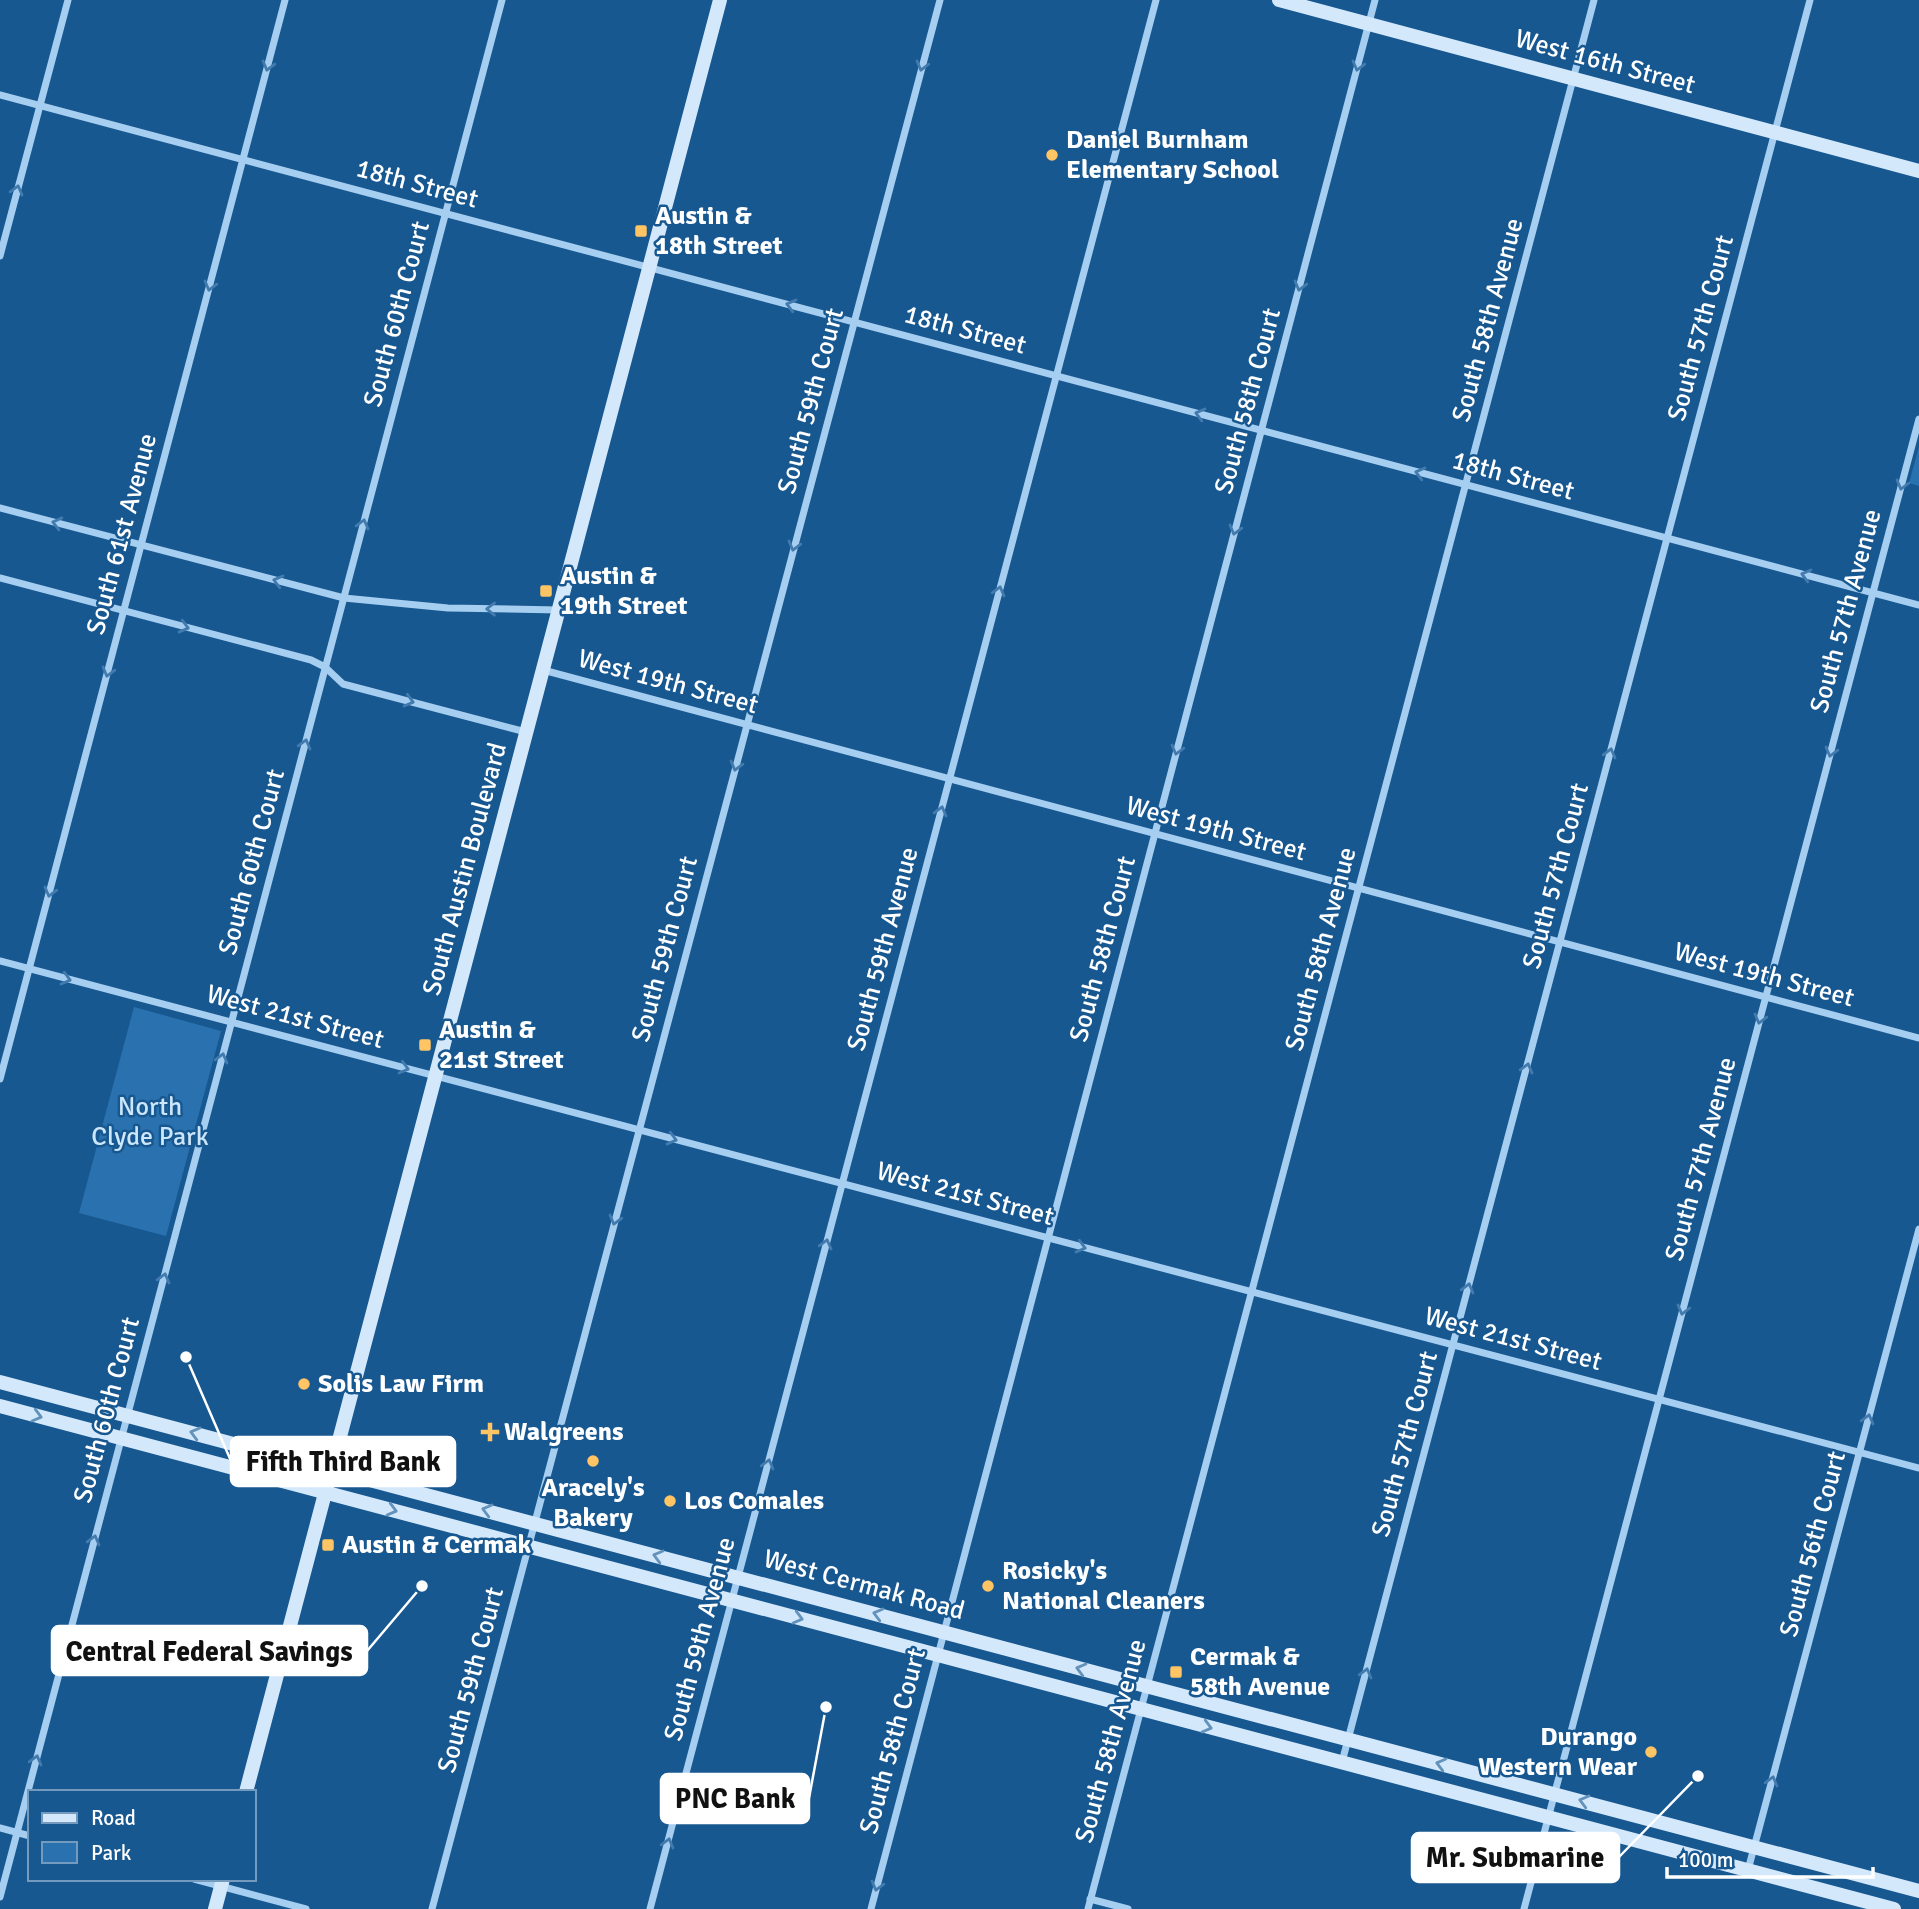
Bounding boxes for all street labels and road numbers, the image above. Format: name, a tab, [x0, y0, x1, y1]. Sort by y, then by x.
street label: West 16th Street	[1511, 23, 1699, 101]
street label: 18th Street	[353, 152, 481, 216]
street label: South 58th Avenue	[1445, 215, 1531, 425]
street label: South 60th Court	[357, 218, 437, 410]
street label: South 57th Court	[1661, 232, 1741, 424]
street label: 18th Street	[901, 298, 1029, 362]
street label: South 59th Court	[771, 305, 851, 497]
street label: South 58th Court	[1208, 305, 1288, 497]
street label: South 61st Avenue	[80, 430, 164, 638]
street label: 18th Street	[1449, 444, 1577, 508]
street label: South 57th Avenue	[1803, 506, 1889, 716]
street label: West 19th Street	[574, 643, 762, 721]
street label: South Austin Boulevard	[416, 739, 514, 999]
street label: South 60th Court	[212, 766, 292, 958]
street label: South 57th Court	[1516, 780, 1596, 972]
street label: West 19th Street	[1122, 790, 1310, 868]
street label: South 59th Avenue	[840, 844, 926, 1054]
street label: South 58th Avenue	[1278, 844, 1364, 1054]
street label: South 59th Court	[625, 853, 705, 1045]
street label: South 58th Court	[1063, 853, 1143, 1045]
street label: West 19th Street	[1670, 936, 1858, 1014]
street label: West 21st Street	[203, 978, 387, 1056]
street label: South 57th Avenue	[1658, 1054, 1744, 1264]
street label: West 21st Street	[873, 1155, 1057, 1233]
street label: West 21st Street	[1421, 1300, 1605, 1378]
street label: South 60th Court	[67, 1314, 147, 1506]
street label: South 57th Court	[1365, 1348, 1445, 1540]
street label: South 56th Court	[1773, 1448, 1853, 1640]
street label: South 59th Avenue	[657, 1534, 743, 1744]
street label: West Cermak Road	[760, 1543, 968, 1627]
street label: South 59th Court	[431, 1584, 511, 1776]
street label: South 58th Avenue	[1068, 1636, 1154, 1846]
street label: South 58th Court	[853, 1645, 933, 1837]

